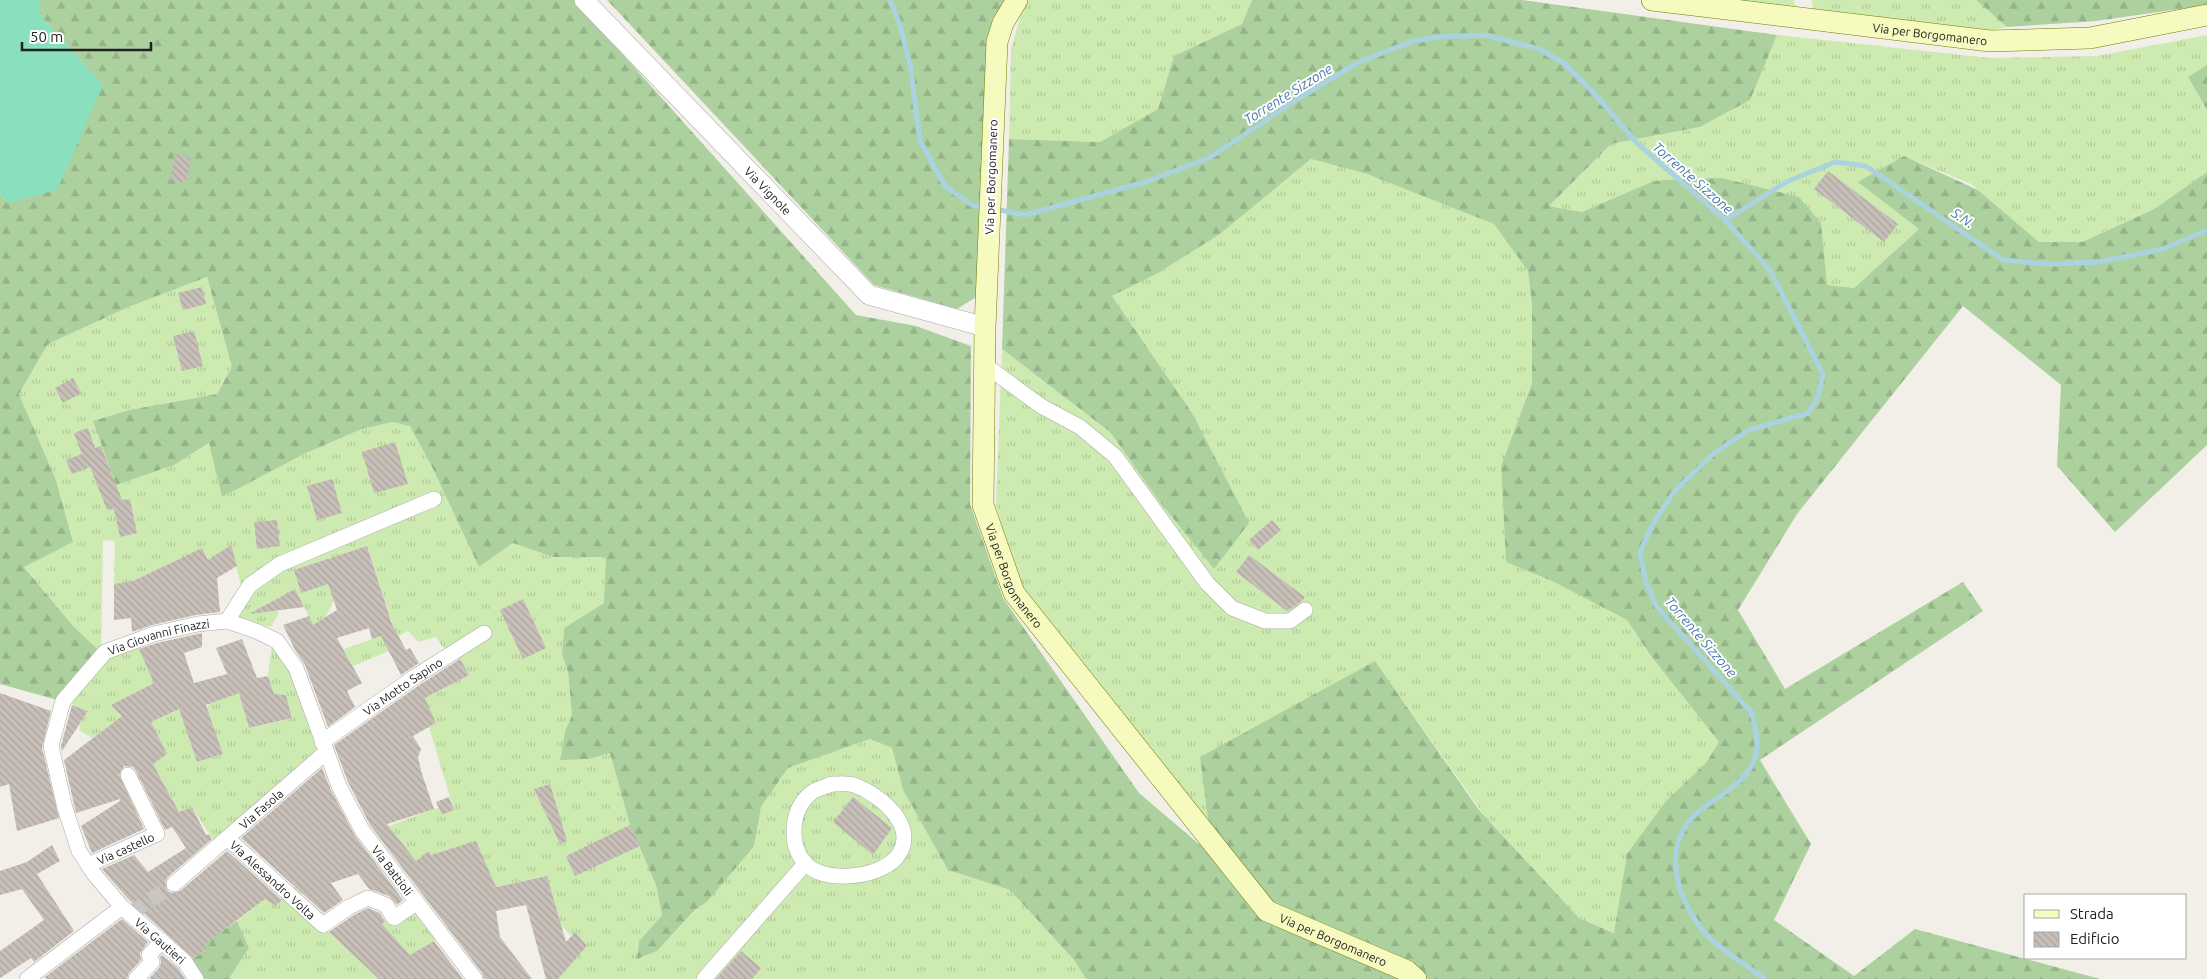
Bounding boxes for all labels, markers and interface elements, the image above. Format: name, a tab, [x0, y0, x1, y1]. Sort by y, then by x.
scale bar	[22, 20, 151, 52]
street label: Via per Borgomanero	[1872, 20, 1988, 47]
text: 50 m	[30, 28, 63, 45]
water label: Torrente Sizzone	[1241, 60, 1335, 128]
street label: Via per Borgomanero	[982, 119, 1000, 235]
water label: Torrente Sizzone	[1650, 139, 1736, 217]
street label: Via Vignole	[742, 164, 794, 217]
water label: S.N.	[1948, 204, 1977, 231]
street label: Via per Borgomanero	[984, 522, 1045, 630]
water label: Torrente Sizzone	[1662, 594, 1740, 680]
street label: Via Giovanni Finazzi	[106, 616, 210, 657]
street label: Via Motto Sapino	[360, 655, 444, 718]
street label: Via Fasola	[236, 786, 285, 831]
street label: Via castello	[95, 830, 156, 867]
street label: Via Alessandro Volta	[228, 838, 318, 922]
street label: Via Battioli	[369, 843, 416, 898]
legend	[2024, 894, 2187, 959]
text: Strada	[2070, 905, 2114, 922]
street label: Via per Borgomanero	[1278, 911, 1389, 968]
street label: Via Gautieri	[133, 915, 188, 966]
text: Edificio	[2070, 930, 2119, 947]

